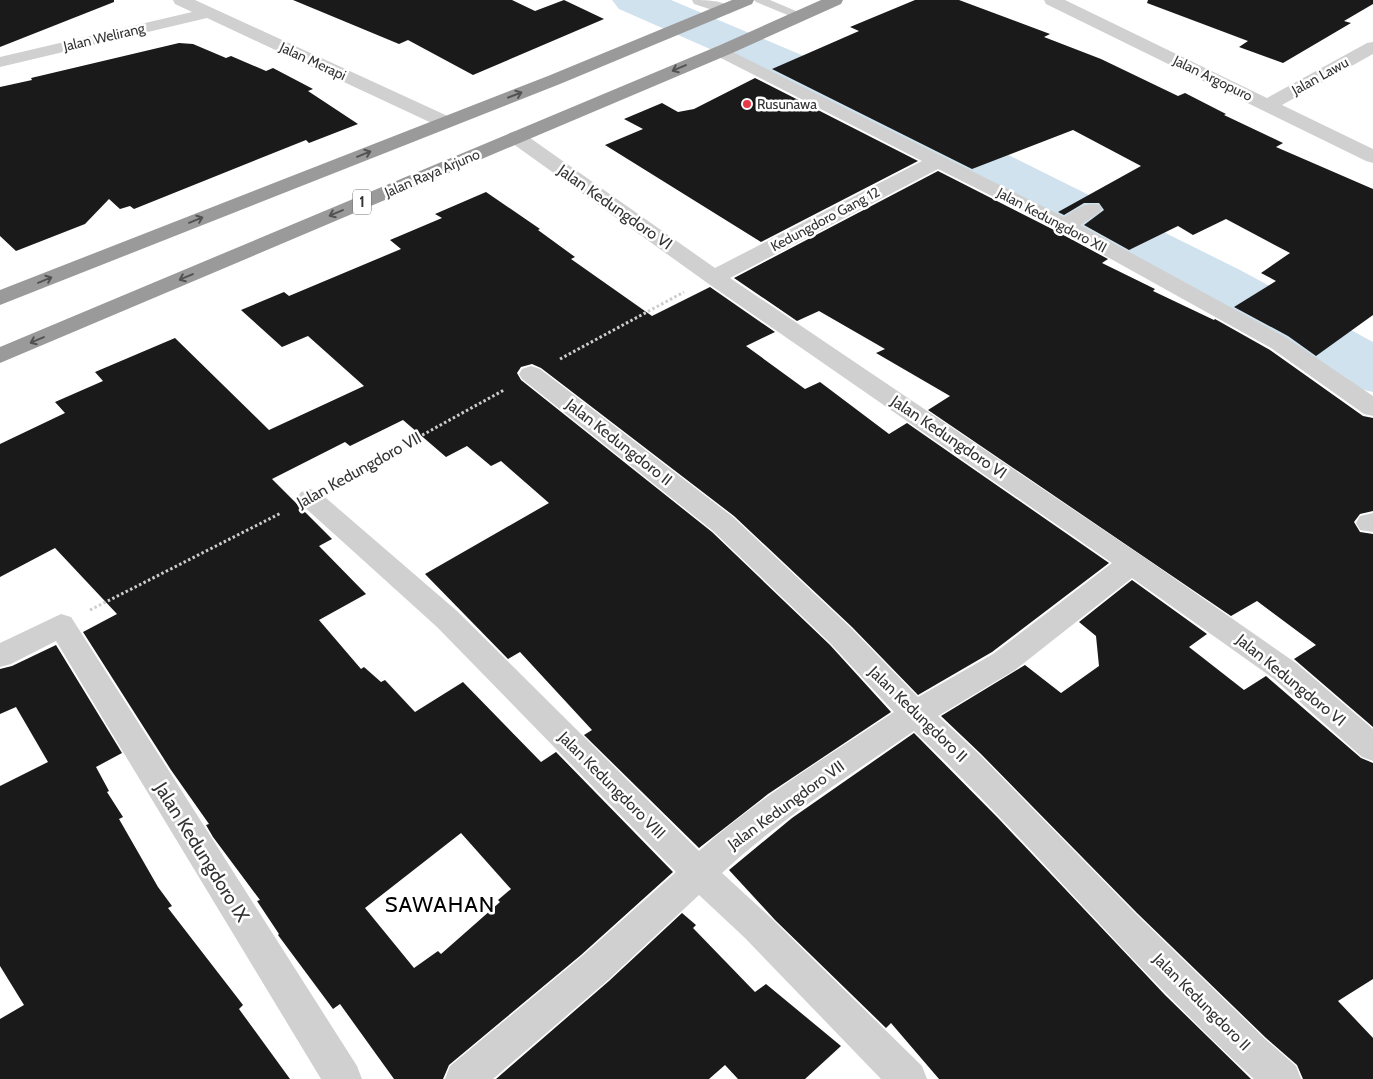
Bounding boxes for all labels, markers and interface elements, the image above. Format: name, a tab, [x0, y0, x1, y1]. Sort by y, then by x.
street label: Jalan Welirang	[60, 19, 148, 55]
street label: Jalan Merapi	[276, 37, 349, 84]
street label: Jalan Argopuro	[1170, 51, 1256, 105]
street label: Jalan Lawu	[1288, 53, 1352, 99]
one-way arrow	[672, 64, 687, 74]
one-way arrow	[507, 90, 522, 99]
place label: Rusunawa	[757, 95, 817, 113]
marker: Rusunawa	[741, 98, 753, 110]
street label: Jalan Raya Arjuno	[381, 145, 483, 202]
one-way arrow	[356, 149, 371, 158]
street label: Jalan Kedungdoro VI	[553, 160, 676, 254]
street label: Kedungdoro Gang 12	[767, 183, 883, 255]
street label: Jalan Kedungdoro XII	[993, 183, 1110, 257]
road number: 1	[353, 190, 371, 214]
one-way arrow	[329, 209, 344, 219]
one-way arrow	[188, 215, 204, 224]
one-way arrow	[179, 272, 194, 282]
one-way arrow	[37, 275, 52, 284]
one-way arrow	[30, 336, 45, 346]
street label: Jalan Kedungdoro VI	[887, 391, 1010, 483]
street label: Jalan Kedungdoro II	[561, 394, 676, 489]
street label: Jalan Kedungdoro VII	[293, 428, 425, 513]
street label: Jalan Kedungdoro VI	[1232, 629, 1350, 730]
street label: Jalan Kedungdoro II	[864, 661, 971, 766]
street label: Jalan Kedungdoro VIII	[554, 727, 669, 842]
street label: Jalan Kedungdoro VII	[723, 756, 848, 854]
street label: Jalan Kedungdoro IX	[149, 777, 255, 927]
district label: SAWAHAN	[385, 891, 495, 918]
street label: Jalan Kedungdoro II	[1149, 949, 1255, 1055]

